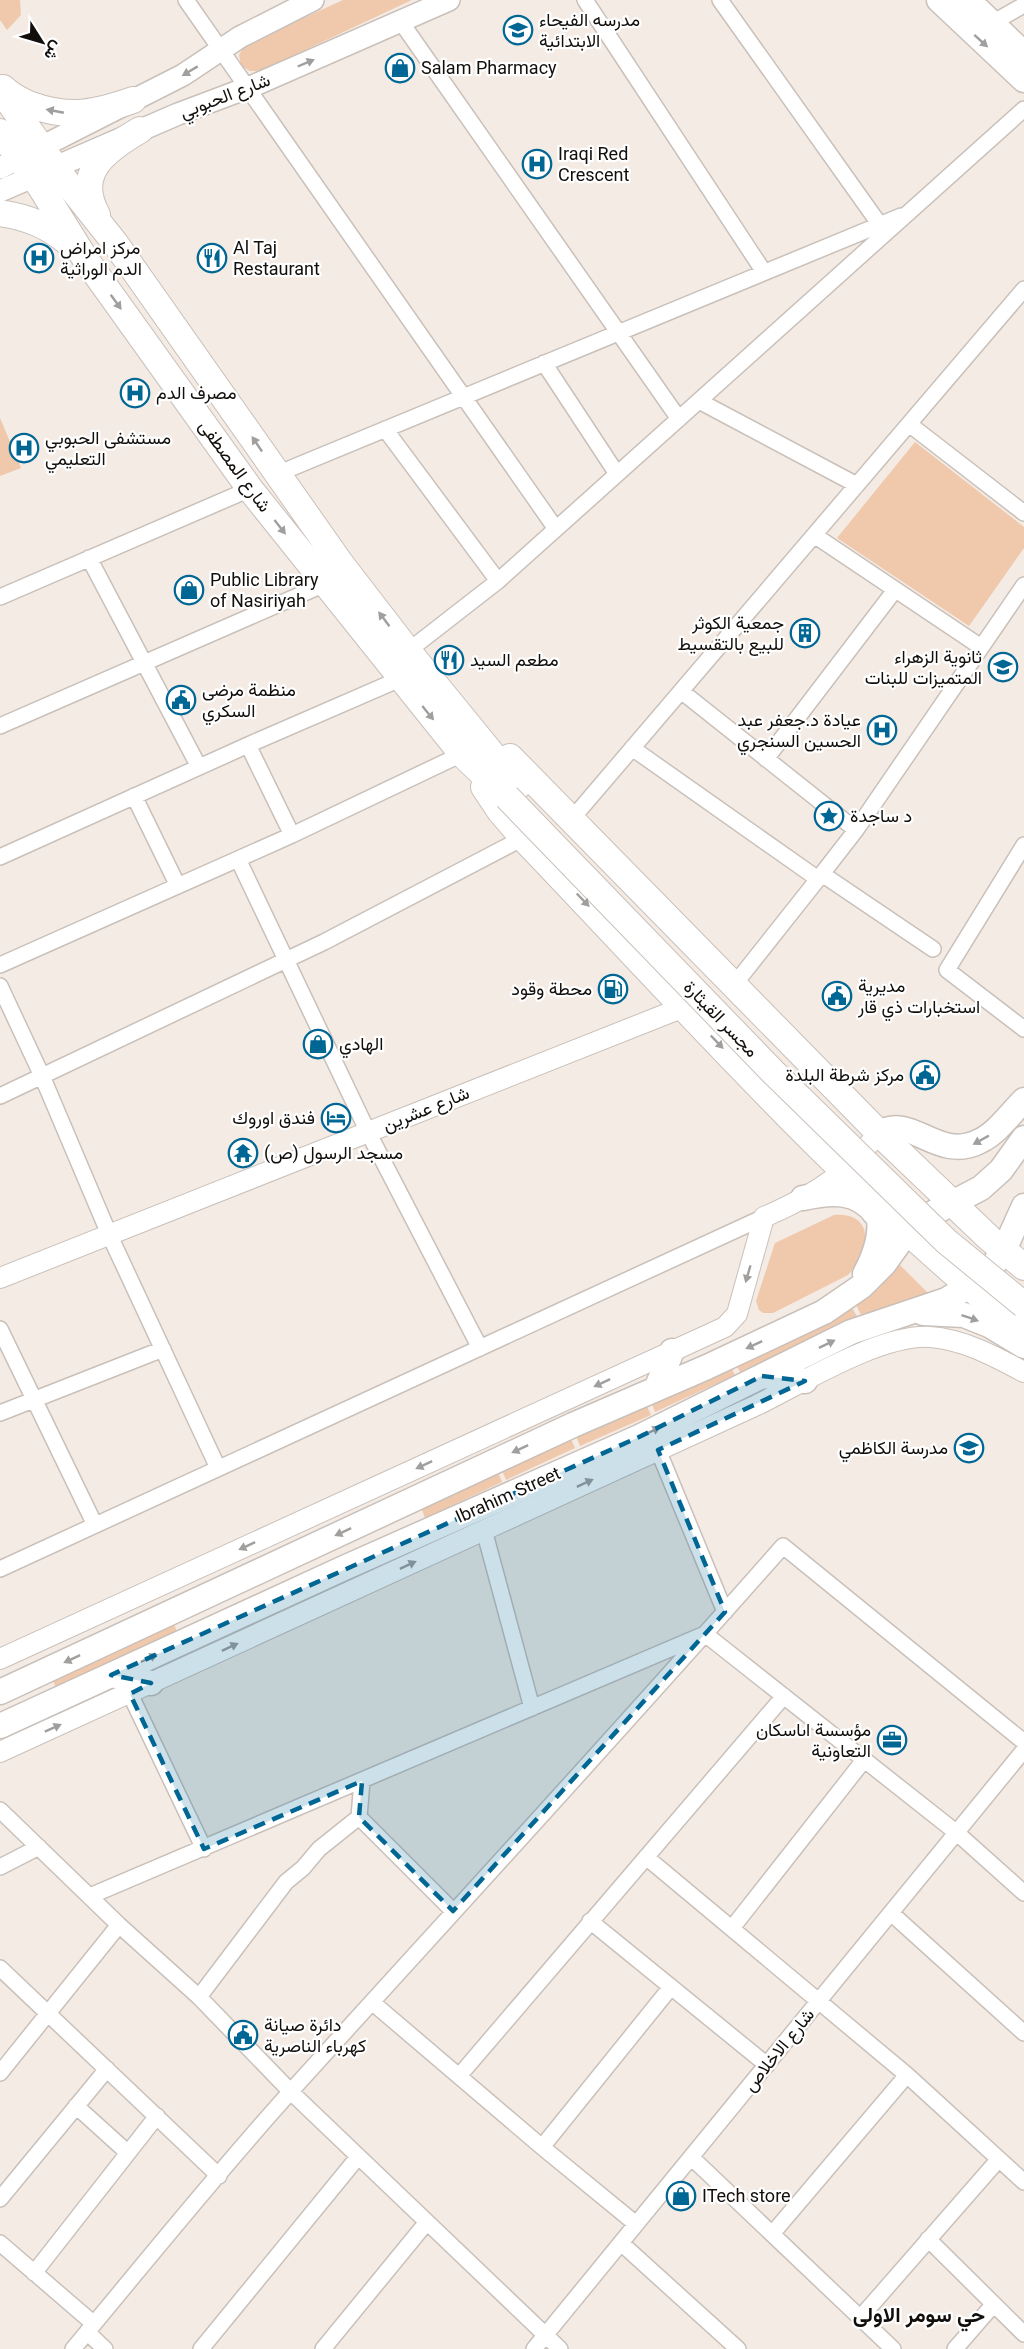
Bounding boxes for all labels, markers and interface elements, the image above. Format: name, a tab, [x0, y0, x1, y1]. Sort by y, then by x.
place label: مدرسه الفيحاء الابتدائية	[539, 9, 640, 51]
north arrow	[12, 12, 72, 72]
school or university icon: مدرسه الفيحاء الابتدائية	[502, 14, 534, 46]
one-way arrow	[973, 34, 988, 48]
text: ش	[40, 37, 67, 64]
shop icon: Salam Pharmacy	[384, 52, 416, 84]
place label: Salam Pharmacy	[421, 57, 557, 78]
one-way arrow	[297, 58, 315, 68]
one-way arrow	[181, 66, 198, 76]
street label: شارع الحبوبي	[177, 69, 275, 127]
one-way arrow	[46, 106, 65, 115]
place label: Iraqi Red Crescent	[558, 143, 629, 185]
hospital icon: Iraqi Red Crescent	[521, 148, 553, 180]
place label: مركز امراض الدم الوراثية	[60, 237, 142, 281]
place label: Al Taj Restaurant	[233, 237, 320, 279]
hospital icon: مركز امراض الدم الوراثية	[23, 242, 55, 274]
restaurant icon: Al Taj Restaurant	[196, 242, 228, 274]
one-way arrow	[110, 293, 122, 309]
hospital icon: مصرف الدم	[119, 377, 151, 409]
place label: مصرف الدم	[156, 382, 237, 405]
street label: شارع المصطفى	[193, 416, 276, 517]
place label: مستشفى الحبوبي التعليمي	[45, 427, 171, 474]
hospital icon: مستشفى الحبوبي التعليمي	[8, 432, 40, 464]
one-way arrow	[252, 436, 263, 452]
one-way arrow	[274, 519, 287, 535]
place label: Public Library of Nasiriyah	[210, 569, 319, 611]
shop icon: Public Library of Nasiriyah	[173, 574, 205, 606]
one-way arrow	[377, 611, 390, 627]
place label: جمعية الكوثر للبيع بالتقسيط	[678, 612, 784, 656]
building icon: جمعية الكوثر للبيع بالتقسيط	[789, 617, 821, 649]
restaurant icon: مطعم السيد	[433, 644, 465, 676]
place label: ثانوية الزهراء المتميزات للبنات	[865, 646, 982, 689]
place label: مطعم السيد	[470, 649, 559, 672]
school or university icon: ثانوية الزهراء المتميزات للبنات	[987, 651, 1019, 683]
place label: منظمة مرضى السكري	[202, 679, 296, 726]
public building icon: منظمة مرضى السكري	[165, 684, 197, 716]
one-way arrow	[421, 705, 434, 720]
place label: عيادة د.جعفر عبد الحسين السنجري	[737, 709, 861, 756]
hospital icon: عيادة د.جعفر عبد الحسين السنجري	[866, 714, 898, 746]
place icon: د ساجدة	[813, 800, 845, 832]
place label: د ساجدة	[850, 805, 912, 826]
one-way arrow	[576, 893, 590, 908]
fuel station icon: محطة وقود	[597, 973, 629, 1005]
place label: مديرية استخبارات ذي قار	[857, 975, 980, 1022]
street label: مجسر القيثارة	[679, 976, 763, 1062]
place label: محطة وقود	[511, 978, 592, 1000]
public building icon: مديرية استخبارات ذي قار	[821, 980, 853, 1012]
shop icon: الهادي	[302, 1028, 334, 1060]
place label: الهادي	[339, 1033, 383, 1059]
one-way arrow	[710, 1034, 724, 1049]
public building icon: مركز شرطة البلدة	[909, 1059, 941, 1091]
place label: مركز شرطة البلدة	[785, 1064, 904, 1086]
street label: شارع عشرين	[380, 1082, 473, 1137]
hotel icon: فندق اوروك	[320, 1102, 352, 1134]
place label: فندق اوروك	[232, 1107, 315, 1129]
one-way arrow	[972, 1135, 989, 1145]
temple icon: مسجد الرسول (ص)	[227, 1137, 259, 1169]
place label: مسجد الرسول (ص)	[264, 1142, 403, 1164]
one-way arrow	[743, 1265, 752, 1283]
one-way arrow	[961, 1313, 979, 1323]
one-way arrow	[818, 1339, 835, 1349]
one-way arrow	[746, 1340, 763, 1349]
one-way arrow	[593, 1379, 610, 1388]
one-way arrow	[643, 1426, 660, 1435]
school or university icon: مدرسة الكاظمي	[953, 1432, 985, 1464]
place label: مدرسة الكاظمي	[839, 1437, 948, 1463]
one-way arrow	[512, 1445, 529, 1454]
one-way arrow	[416, 1460, 433, 1469]
street label: Ibrahim Street	[452, 1462, 564, 1527]
one-way arrow	[576, 1479, 593, 1488]
one-way arrow	[335, 1527, 352, 1536]
one-way arrow	[239, 1541, 256, 1550]
one-way arrow	[399, 1560, 417, 1570]
one-way arrow	[222, 1642, 239, 1651]
one-way arrow	[140, 1653, 157, 1662]
one-way arrow	[63, 1654, 80, 1663]
place label: مؤسسة اىاسكان التعاونية	[756, 1719, 871, 1762]
one-way arrow	[45, 1724, 62, 1733]
office icon: مؤسسة اىاسكان التعاونية	[876, 1724, 908, 1756]
street label: شارع الاخلاص	[739, 2004, 820, 2097]
place label: دائرة صيانة كهرباء الناصرية	[264, 2014, 366, 2057]
public building icon: دائرة صيانة كهرباء الناصرية	[227, 2019, 259, 2051]
shop icon: ITech store	[665, 2180, 697, 2212]
place label: ITech store	[702, 2185, 791, 2206]
district label: حي سومر الاولى	[853, 2303, 985, 2332]

